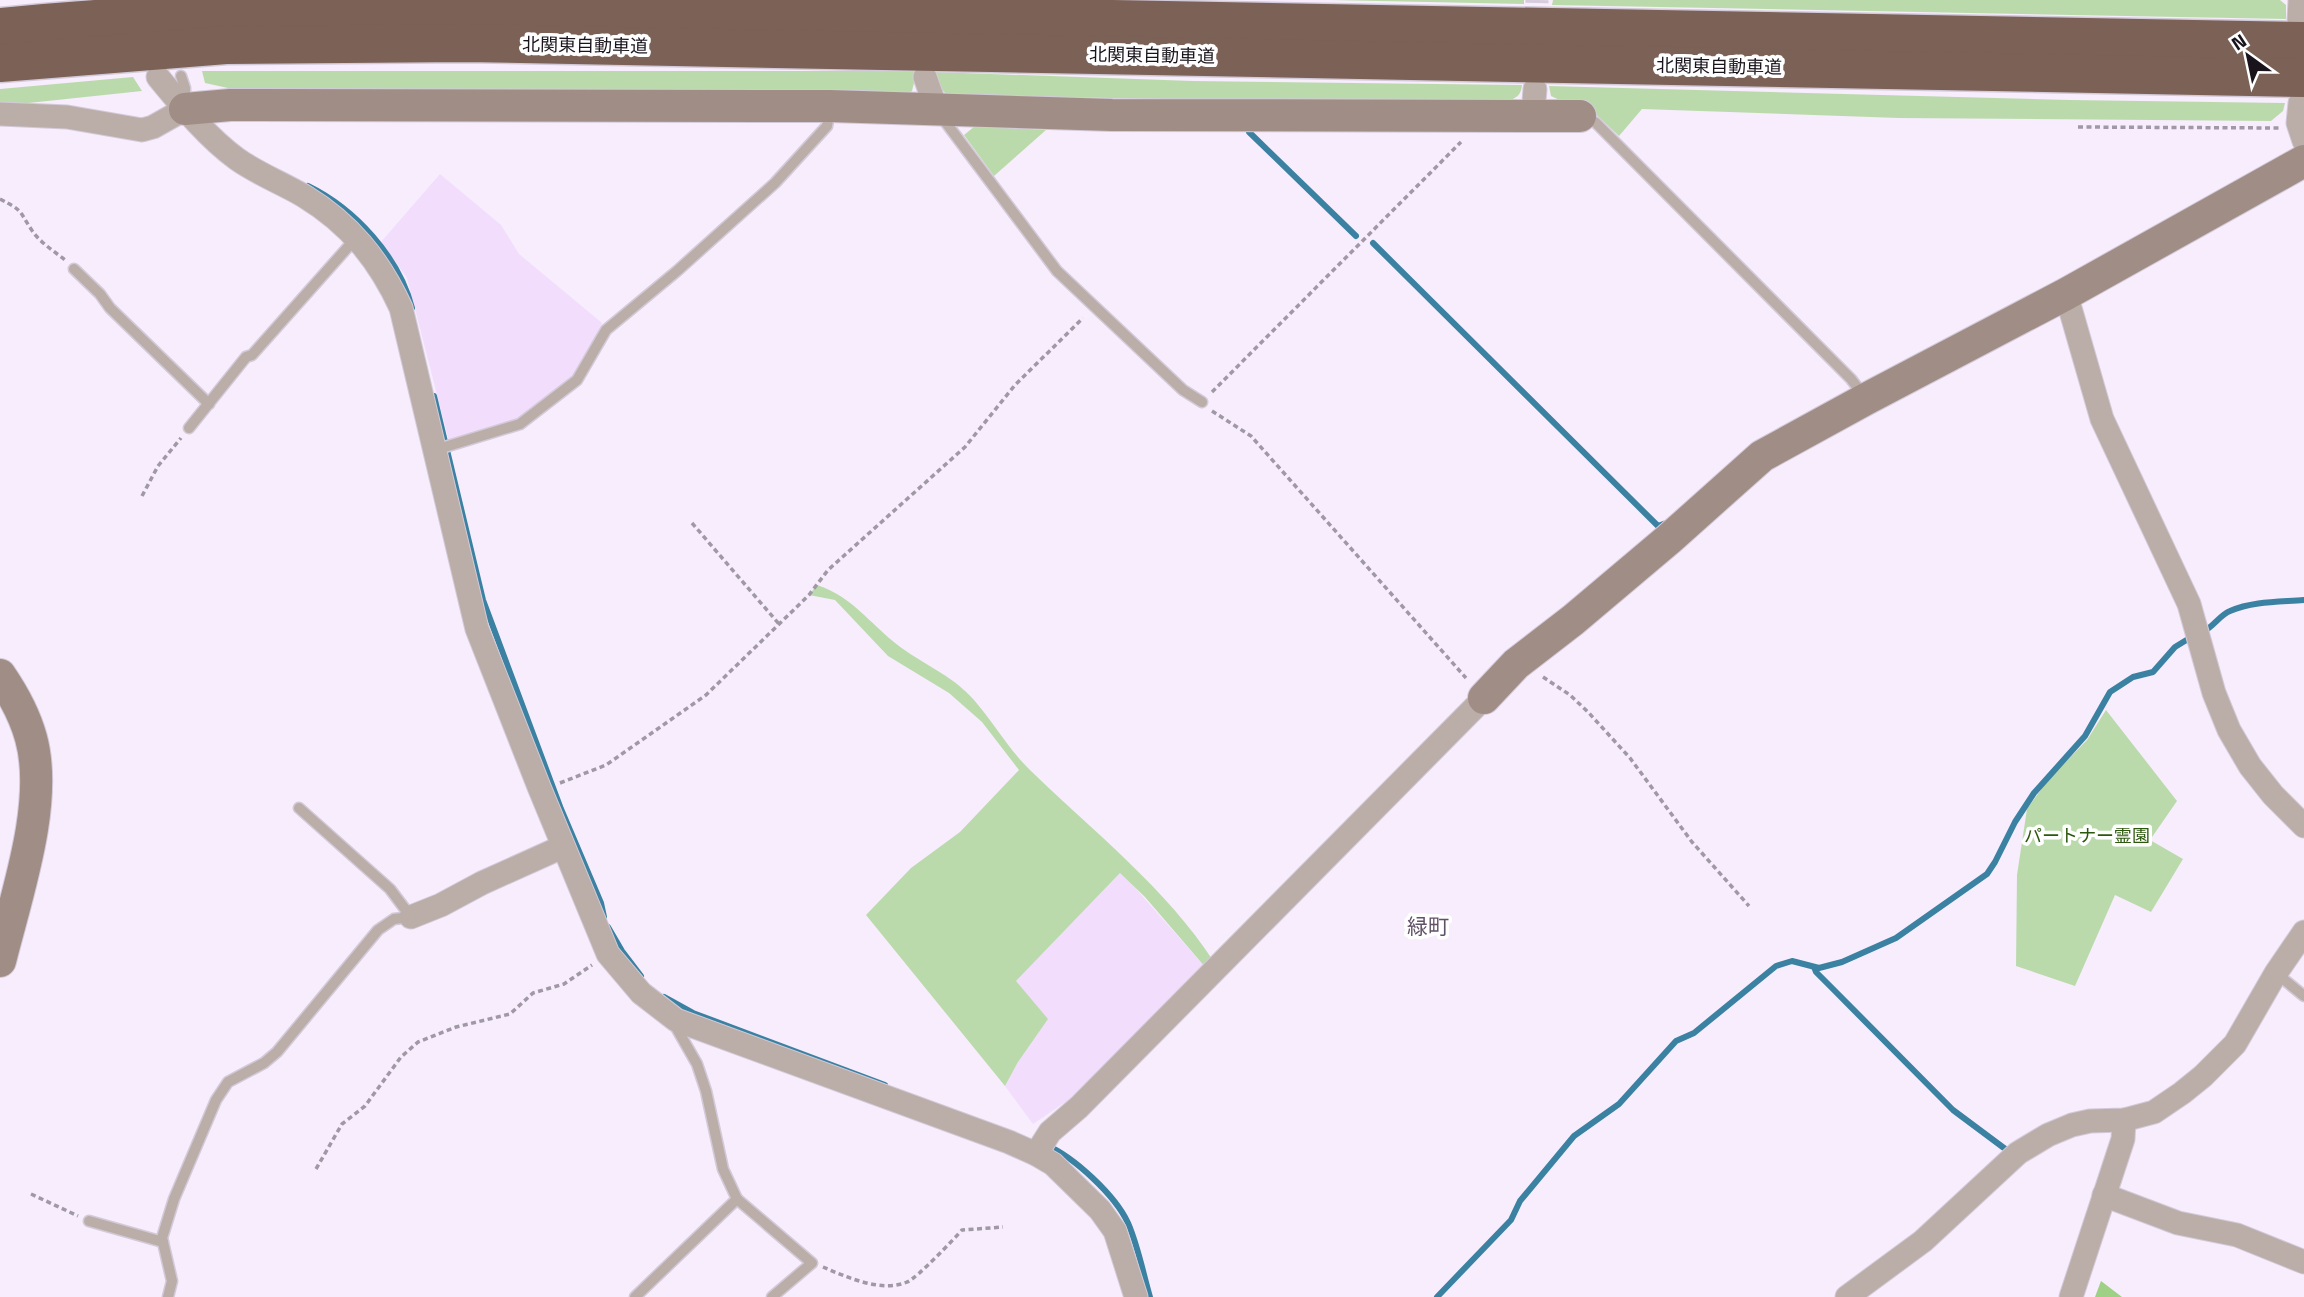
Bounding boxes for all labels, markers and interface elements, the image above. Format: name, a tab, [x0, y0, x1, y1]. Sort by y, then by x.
north arrow	[2213, 21, 2283, 91]
text: N	[2225, 26, 2252, 57]
street label: 北関東自動車道	[522, 30, 648, 60]
street label: 北関東自動車道	[1089, 40, 1215, 70]
street label: 北関東自動車道	[1656, 51, 1782, 81]
park label: パートナー霊園	[2024, 822, 2150, 849]
district label: 緑町	[1407, 910, 1449, 942]

